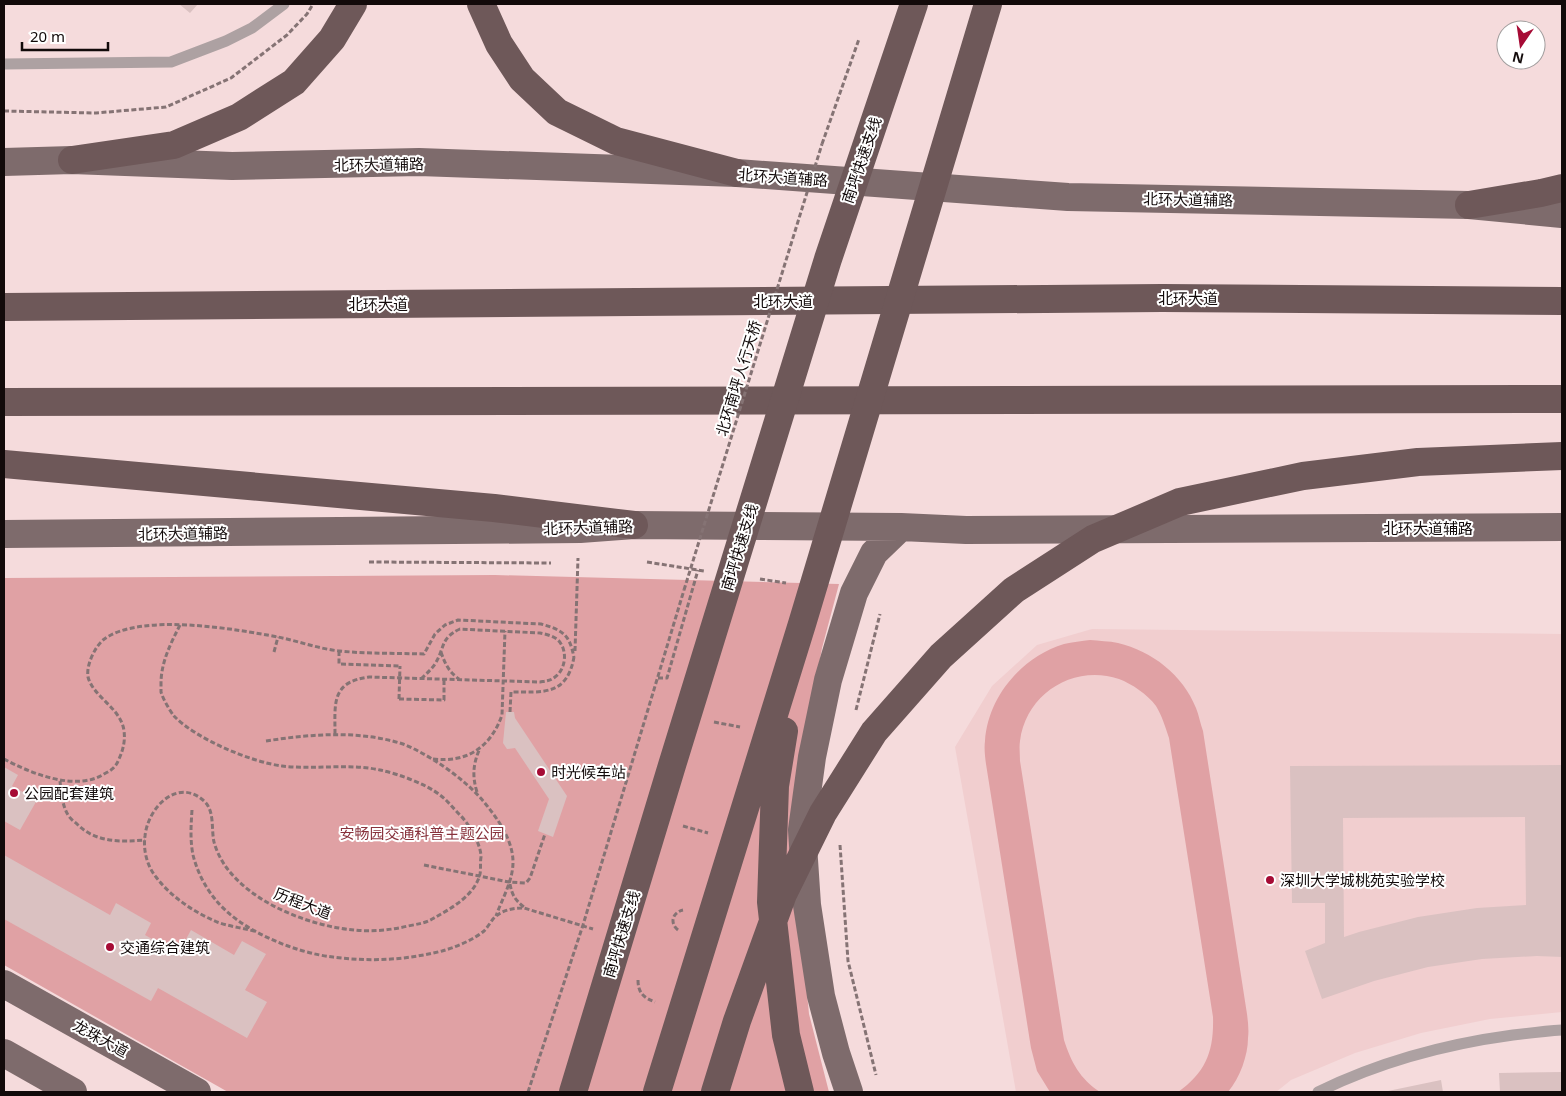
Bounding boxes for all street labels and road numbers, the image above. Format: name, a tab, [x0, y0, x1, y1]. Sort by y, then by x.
street label: 南坪快速支线	[837, 114, 885, 206]
street label: 北环大道辅路	[334, 153, 424, 175]
street label: 北环大道辅路	[737, 164, 829, 190]
street label: 北环大道辅路	[1143, 188, 1233, 210]
street label: 北环大道	[1158, 288, 1218, 308]
street label: 北环大道	[753, 291, 813, 311]
street label: 北环大道	[348, 294, 408, 314]
street label: 北环南坪人行天桥	[711, 318, 765, 438]
street label: 南坪快速支线	[716, 501, 762, 593]
street label: 北环大道辅路	[543, 515, 633, 539]
street label: 北环大道辅路	[1383, 518, 1473, 538]
street label: 北环大道辅路	[138, 522, 228, 544]
street label: 历程大道	[271, 883, 335, 923]
street label: 南坪快速支线	[598, 888, 644, 980]
street label: 龙珠大道	[70, 1015, 132, 1061]

